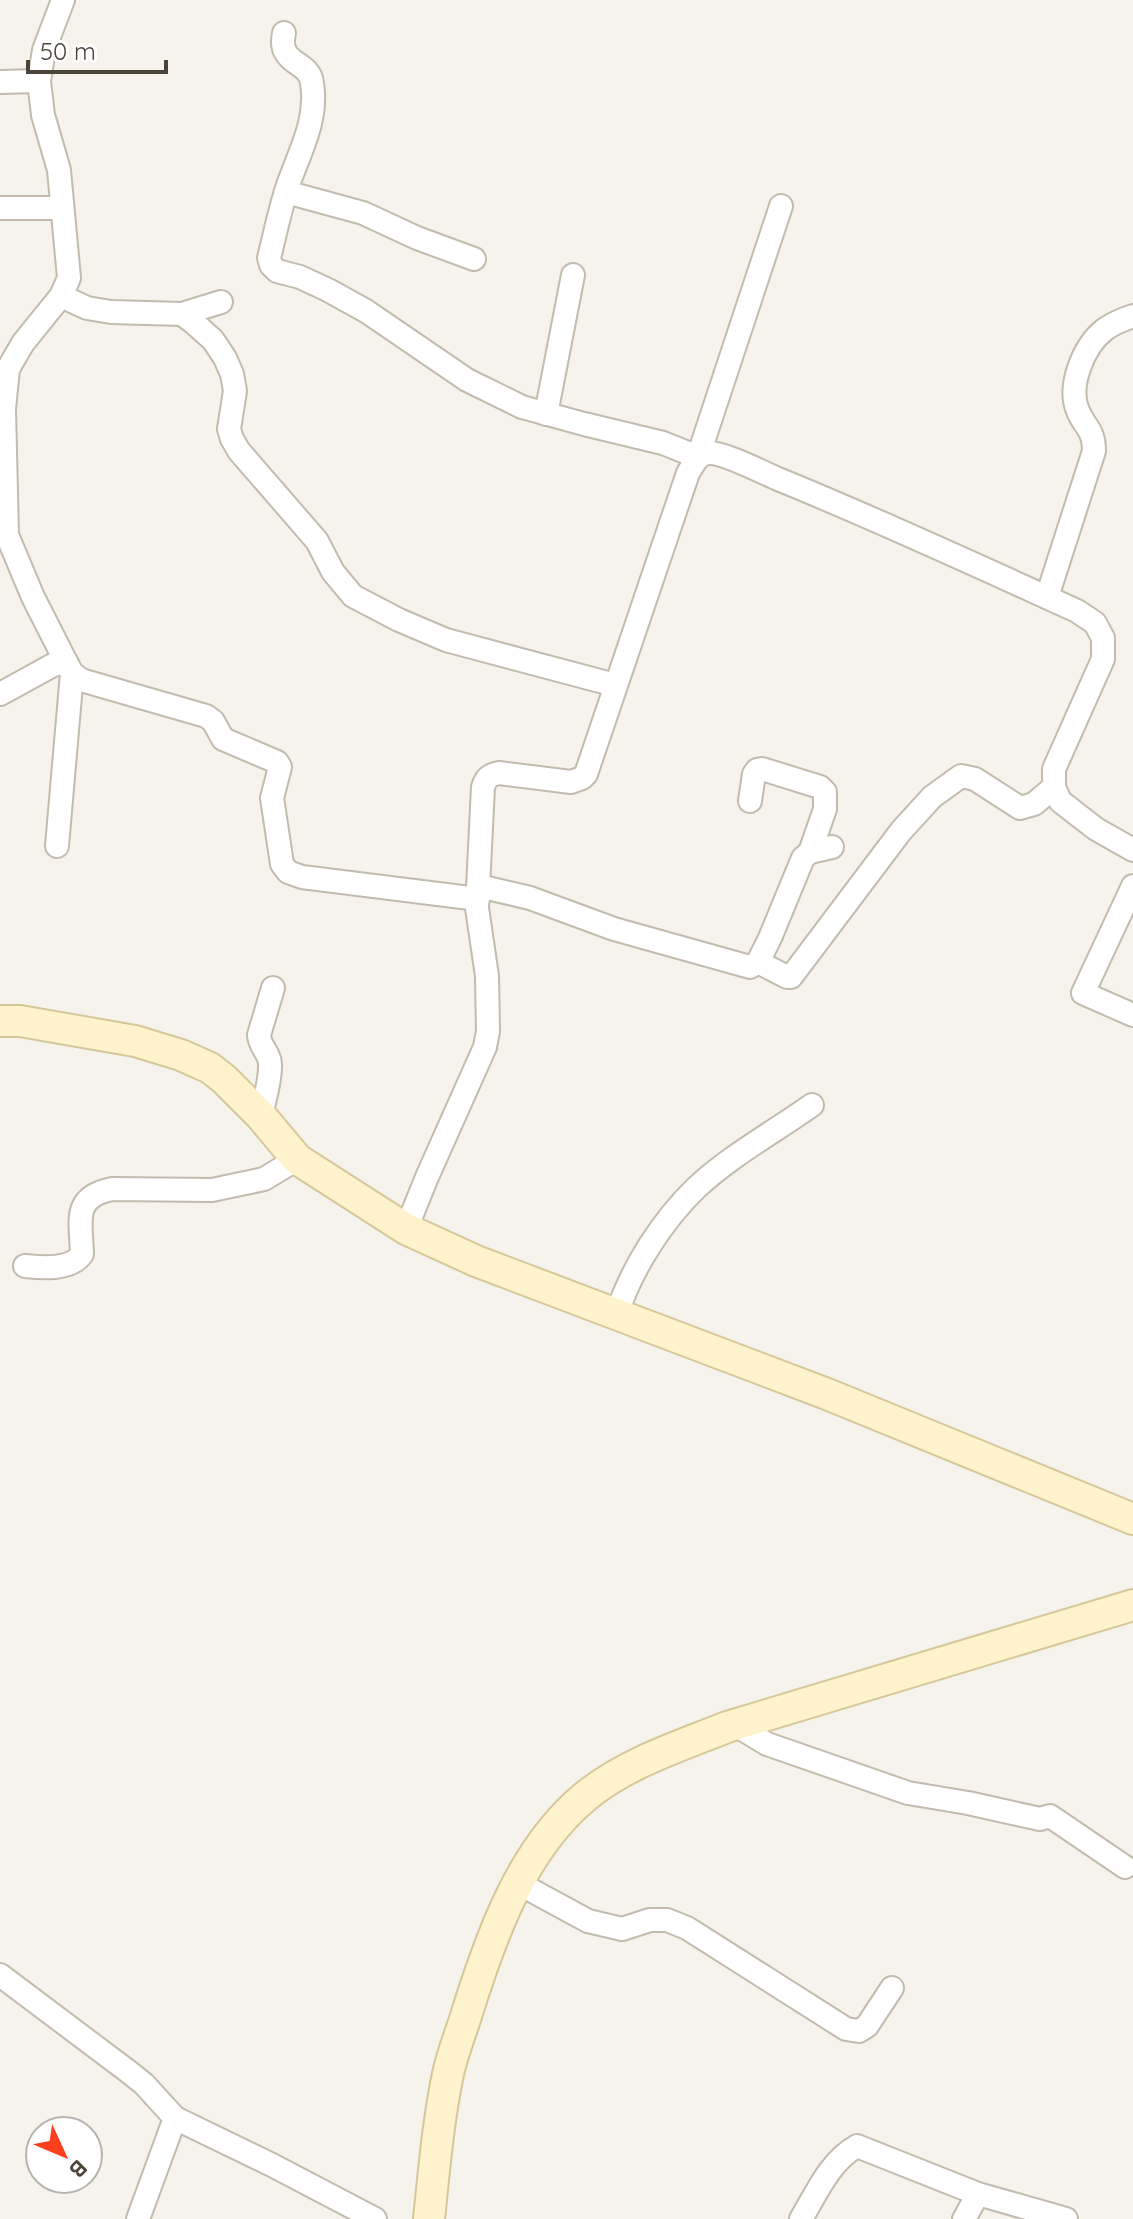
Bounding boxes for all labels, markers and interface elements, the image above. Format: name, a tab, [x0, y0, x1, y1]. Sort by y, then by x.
scale bar	[28, 24, 166, 74]
text: 50 m	[40, 36, 96, 66]
north arrow	[24, 2115, 104, 2195]
text: B	[63, 2154, 93, 2184]

